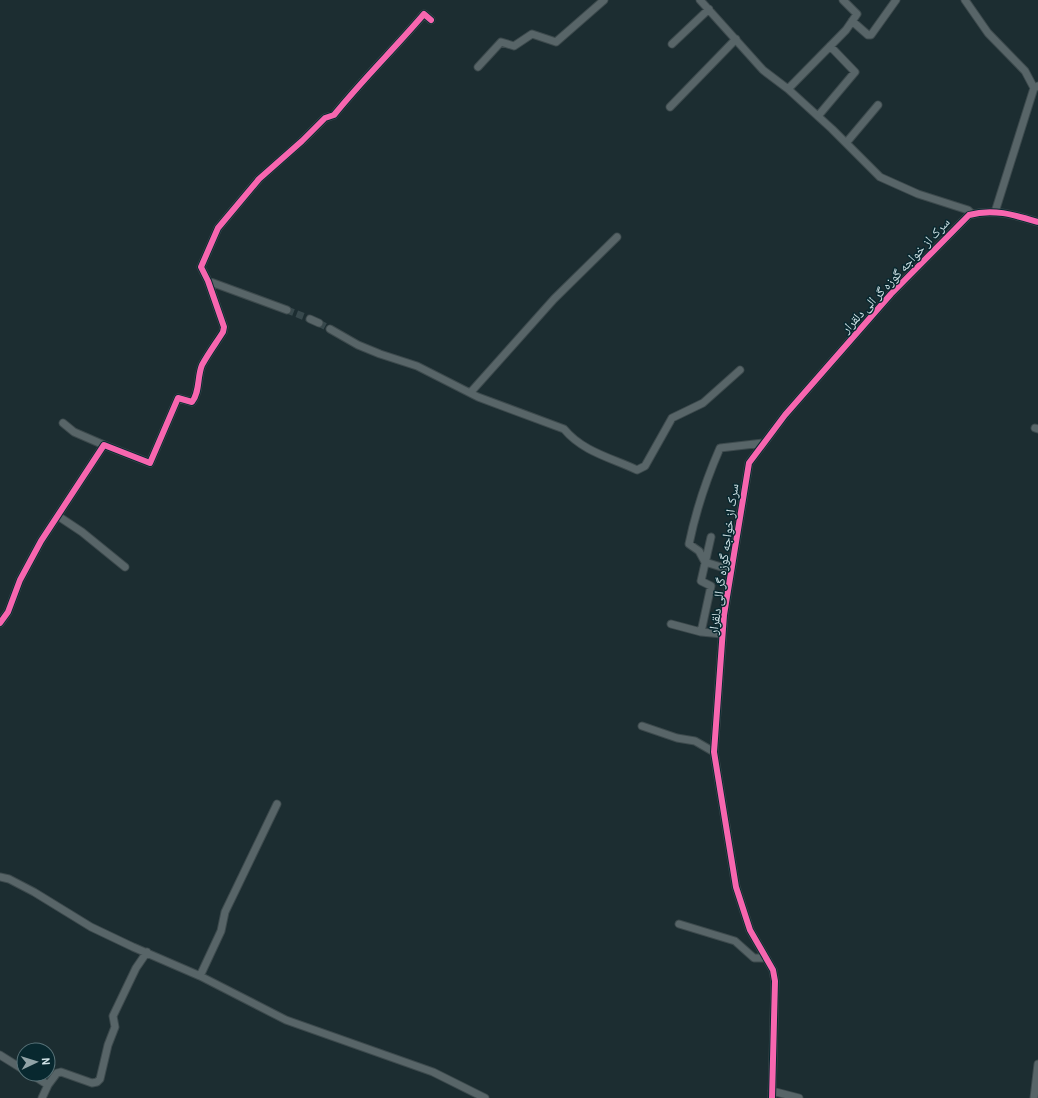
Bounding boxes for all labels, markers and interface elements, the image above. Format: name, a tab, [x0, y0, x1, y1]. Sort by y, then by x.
street label: سرک از خواجه گوزه گر الی دلقرار	[837, 214, 954, 338]
street label: سرک از خواجه گوزه گر الی دلقرار	[704, 482, 743, 637]
north arrow	[16, 1042, 56, 1082]
text: N	[40, 1057, 53, 1065]

